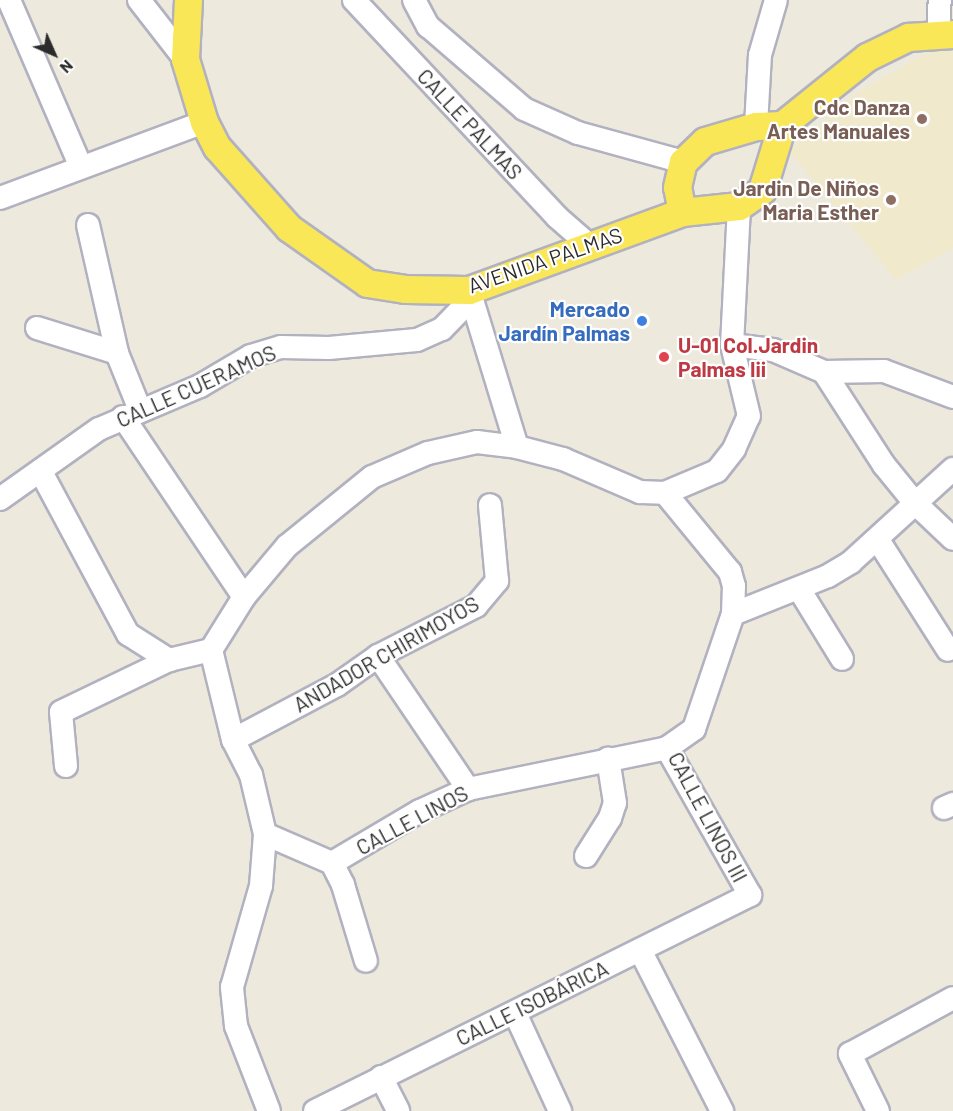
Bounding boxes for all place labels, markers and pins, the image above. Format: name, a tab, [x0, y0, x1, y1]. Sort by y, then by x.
place label: Cdc Danza Artes Manuales	[767, 94, 910, 144]
marker: Cdc Danza Artes Manuales	[915, 112, 929, 126]
place label: Jardin De Niños Maria Esther	[733, 175, 879, 225]
marker: Jardin De Niños Maria Esther	[884, 193, 898, 207]
place label: Mercado Jardín Palmas	[499, 296, 630, 346]
marker: Mercado Jardín Palmas	[635, 314, 649, 328]
place label: U-01 Col.Jardin Palmas Iii	[678, 332, 818, 382]
marker: U-01 Col.Jardin Palmas Iii	[655, 348, 673, 366]

